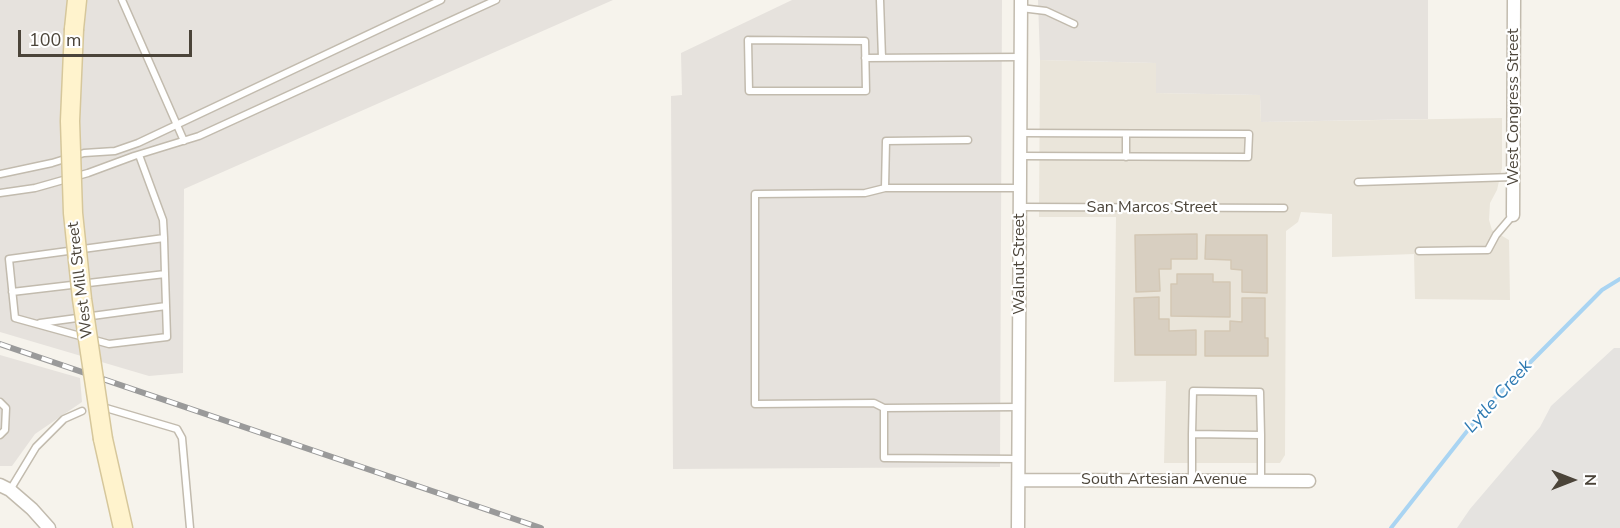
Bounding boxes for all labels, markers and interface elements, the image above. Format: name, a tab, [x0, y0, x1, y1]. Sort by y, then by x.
scale bar	[21, 18, 195, 56]
text: 100 m	[29, 28, 81, 52]
street label: West Congress Street	[1504, 28, 1524, 186]
street label: San Marcos Street	[1087, 198, 1217, 218]
street label: Walnut Street	[1010, 213, 1030, 315]
street label: West Mill Street	[64, 221, 98, 339]
water label: Lytle Creek	[1461, 356, 1537, 438]
north arrow	[1542, 450, 1602, 510]
street label: South Artesian Avenue	[1081, 470, 1247, 490]
text: N	[1579, 474, 1601, 486]

